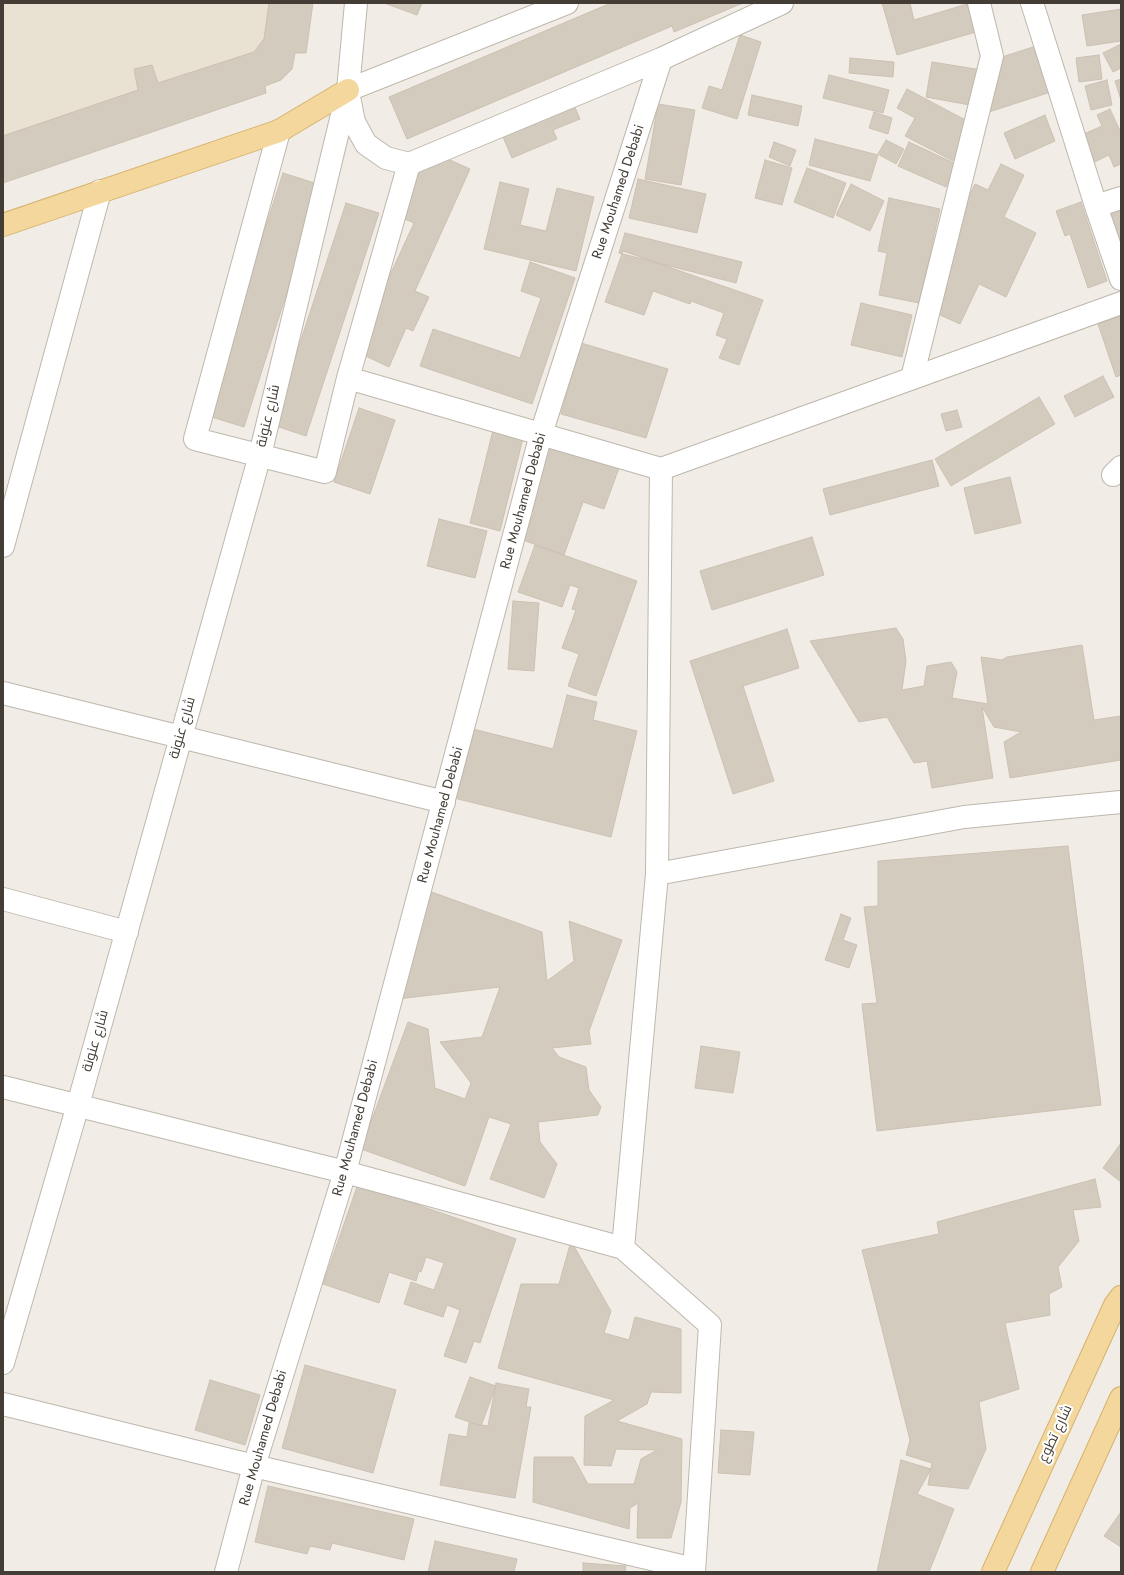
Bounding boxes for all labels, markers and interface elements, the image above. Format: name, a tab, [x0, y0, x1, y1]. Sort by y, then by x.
street label: Rue Mouhamed Debabi	[589, 123, 649, 261]
street label: شارع عنونة	[254, 383, 284, 449]
street label: Rue Mouhamed Debabi	[498, 431, 550, 571]
street label: شارع عنونة	[166, 695, 200, 761]
street label: Rue Mouhamed Debabi	[415, 745, 467, 885]
street label: شارع عنونة	[79, 1008, 113, 1074]
street label: Rue Mouhamed Debabi	[330, 1058, 382, 1198]
street label: Rue Mouhamed Debabi	[237, 1368, 291, 1508]
street label: شارع تطوع	[1035, 1403, 1077, 1465]

